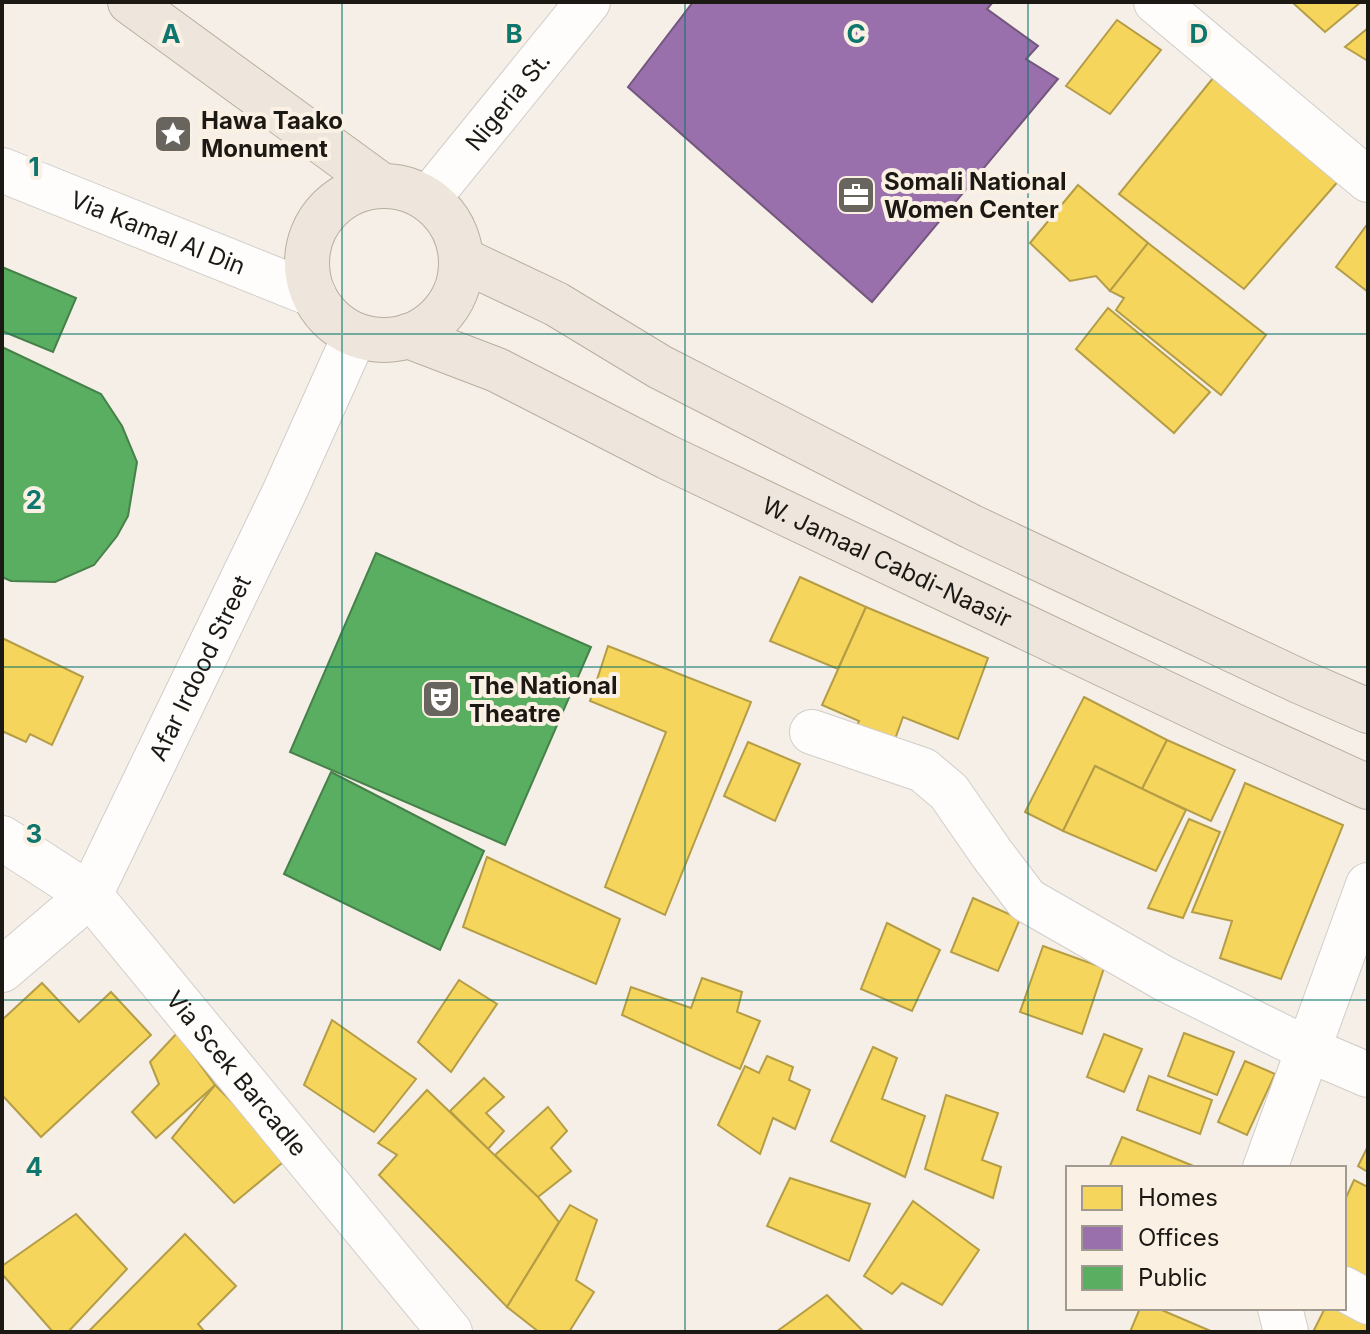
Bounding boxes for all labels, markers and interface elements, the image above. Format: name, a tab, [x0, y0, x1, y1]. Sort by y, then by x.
text: A	[161, 18, 181, 49]
text: B	[505, 18, 523, 49]
text: C	[846, 18, 866, 49]
text: D	[1190, 18, 1208, 49]
street label: Nigeria St.	[459, 46, 556, 156]
place label: Hawa Taako Monument	[201, 106, 343, 163]
place icon: Hawa Taako Monument	[152, 113, 194, 155]
text: 1	[28, 151, 40, 182]
place label: Somali National Women Center	[884, 167, 1067, 224]
office icon: Somali National Women Center	[835, 174, 877, 216]
street label: Via Kamal Al Din	[66, 184, 250, 280]
text: 2	[26, 484, 42, 515]
street label: W. Jamaal Cabdi-Naasir	[758, 490, 1017, 633]
street label: Afar Irdood Street	[143, 570, 257, 765]
place label: The National Theatre	[469, 671, 618, 728]
theatre icon: The National Theatre	[420, 678, 462, 720]
text: 3	[26, 818, 42, 849]
street label: Via Scek Barcadle	[160, 985, 313, 1162]
text: 4	[25, 1151, 43, 1182]
legend	[1066, 1166, 1346, 1310]
text: Homes	[1138, 1183, 1218, 1212]
text: Offices	[1138, 1223, 1219, 1252]
text: Public	[1138, 1263, 1208, 1292]

